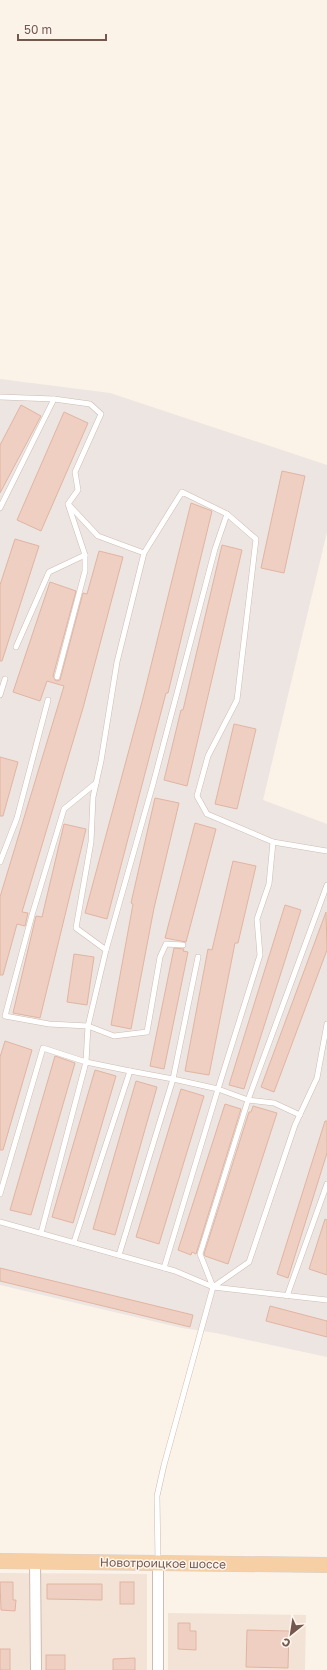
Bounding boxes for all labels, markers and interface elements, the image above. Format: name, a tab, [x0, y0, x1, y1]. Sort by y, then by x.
scale bar	[18, 16, 106, 42]
text: 50 m	[24, 22, 52, 37]
street label: Новотроицкое шоссе	[100, 1554, 226, 1572]
north arrow	[271, 1614, 311, 1654]
text: С	[279, 1635, 292, 1651]

